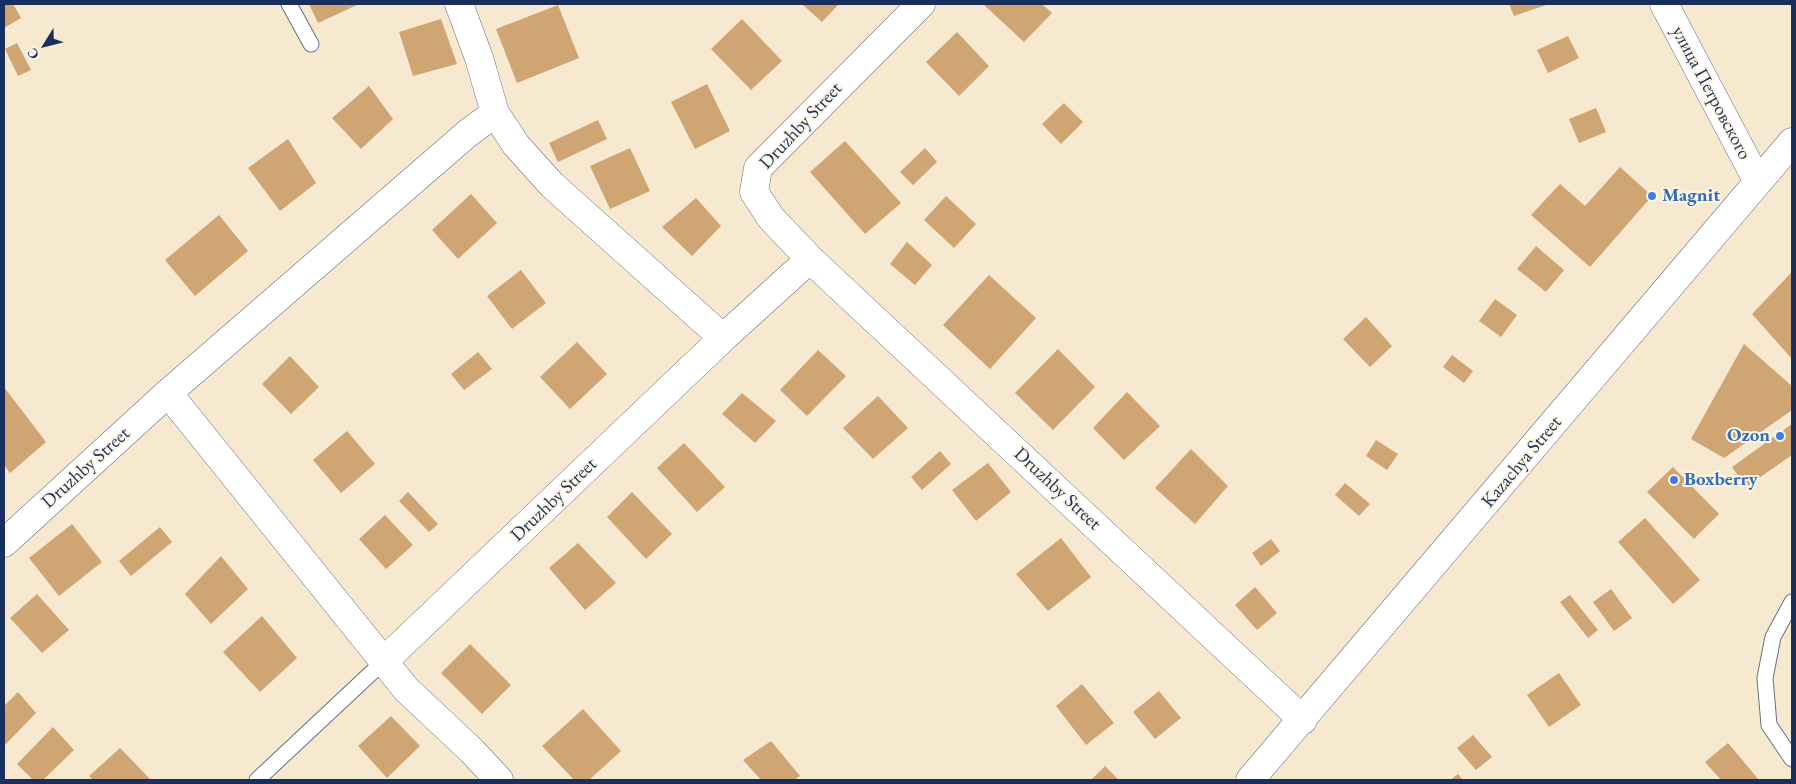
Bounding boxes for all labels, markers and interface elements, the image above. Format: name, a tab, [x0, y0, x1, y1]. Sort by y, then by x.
north arrow	[20, 20, 70, 70]
street label: улица Петровского	[1666, 22, 1756, 164]
text: С	[23, 45, 43, 63]
street label: Druzhby Street	[755, 78, 847, 174]
place label: Magnit	[1662, 185, 1720, 207]
marker: Magnit	[1646, 190, 1658, 202]
street label: Kazachya Street	[1477, 411, 1567, 513]
street label: Druzhby Street	[37, 422, 135, 514]
place label: Ozon	[1727, 425, 1770, 447]
marker: Ozon	[1774, 430, 1786, 442]
street label: Druzhby Street	[1009, 443, 1105, 535]
street label: Druzhby Street	[506, 453, 602, 547]
place label: Boxberry	[1684, 469, 1758, 491]
marker: Boxberry	[1668, 474, 1680, 486]

